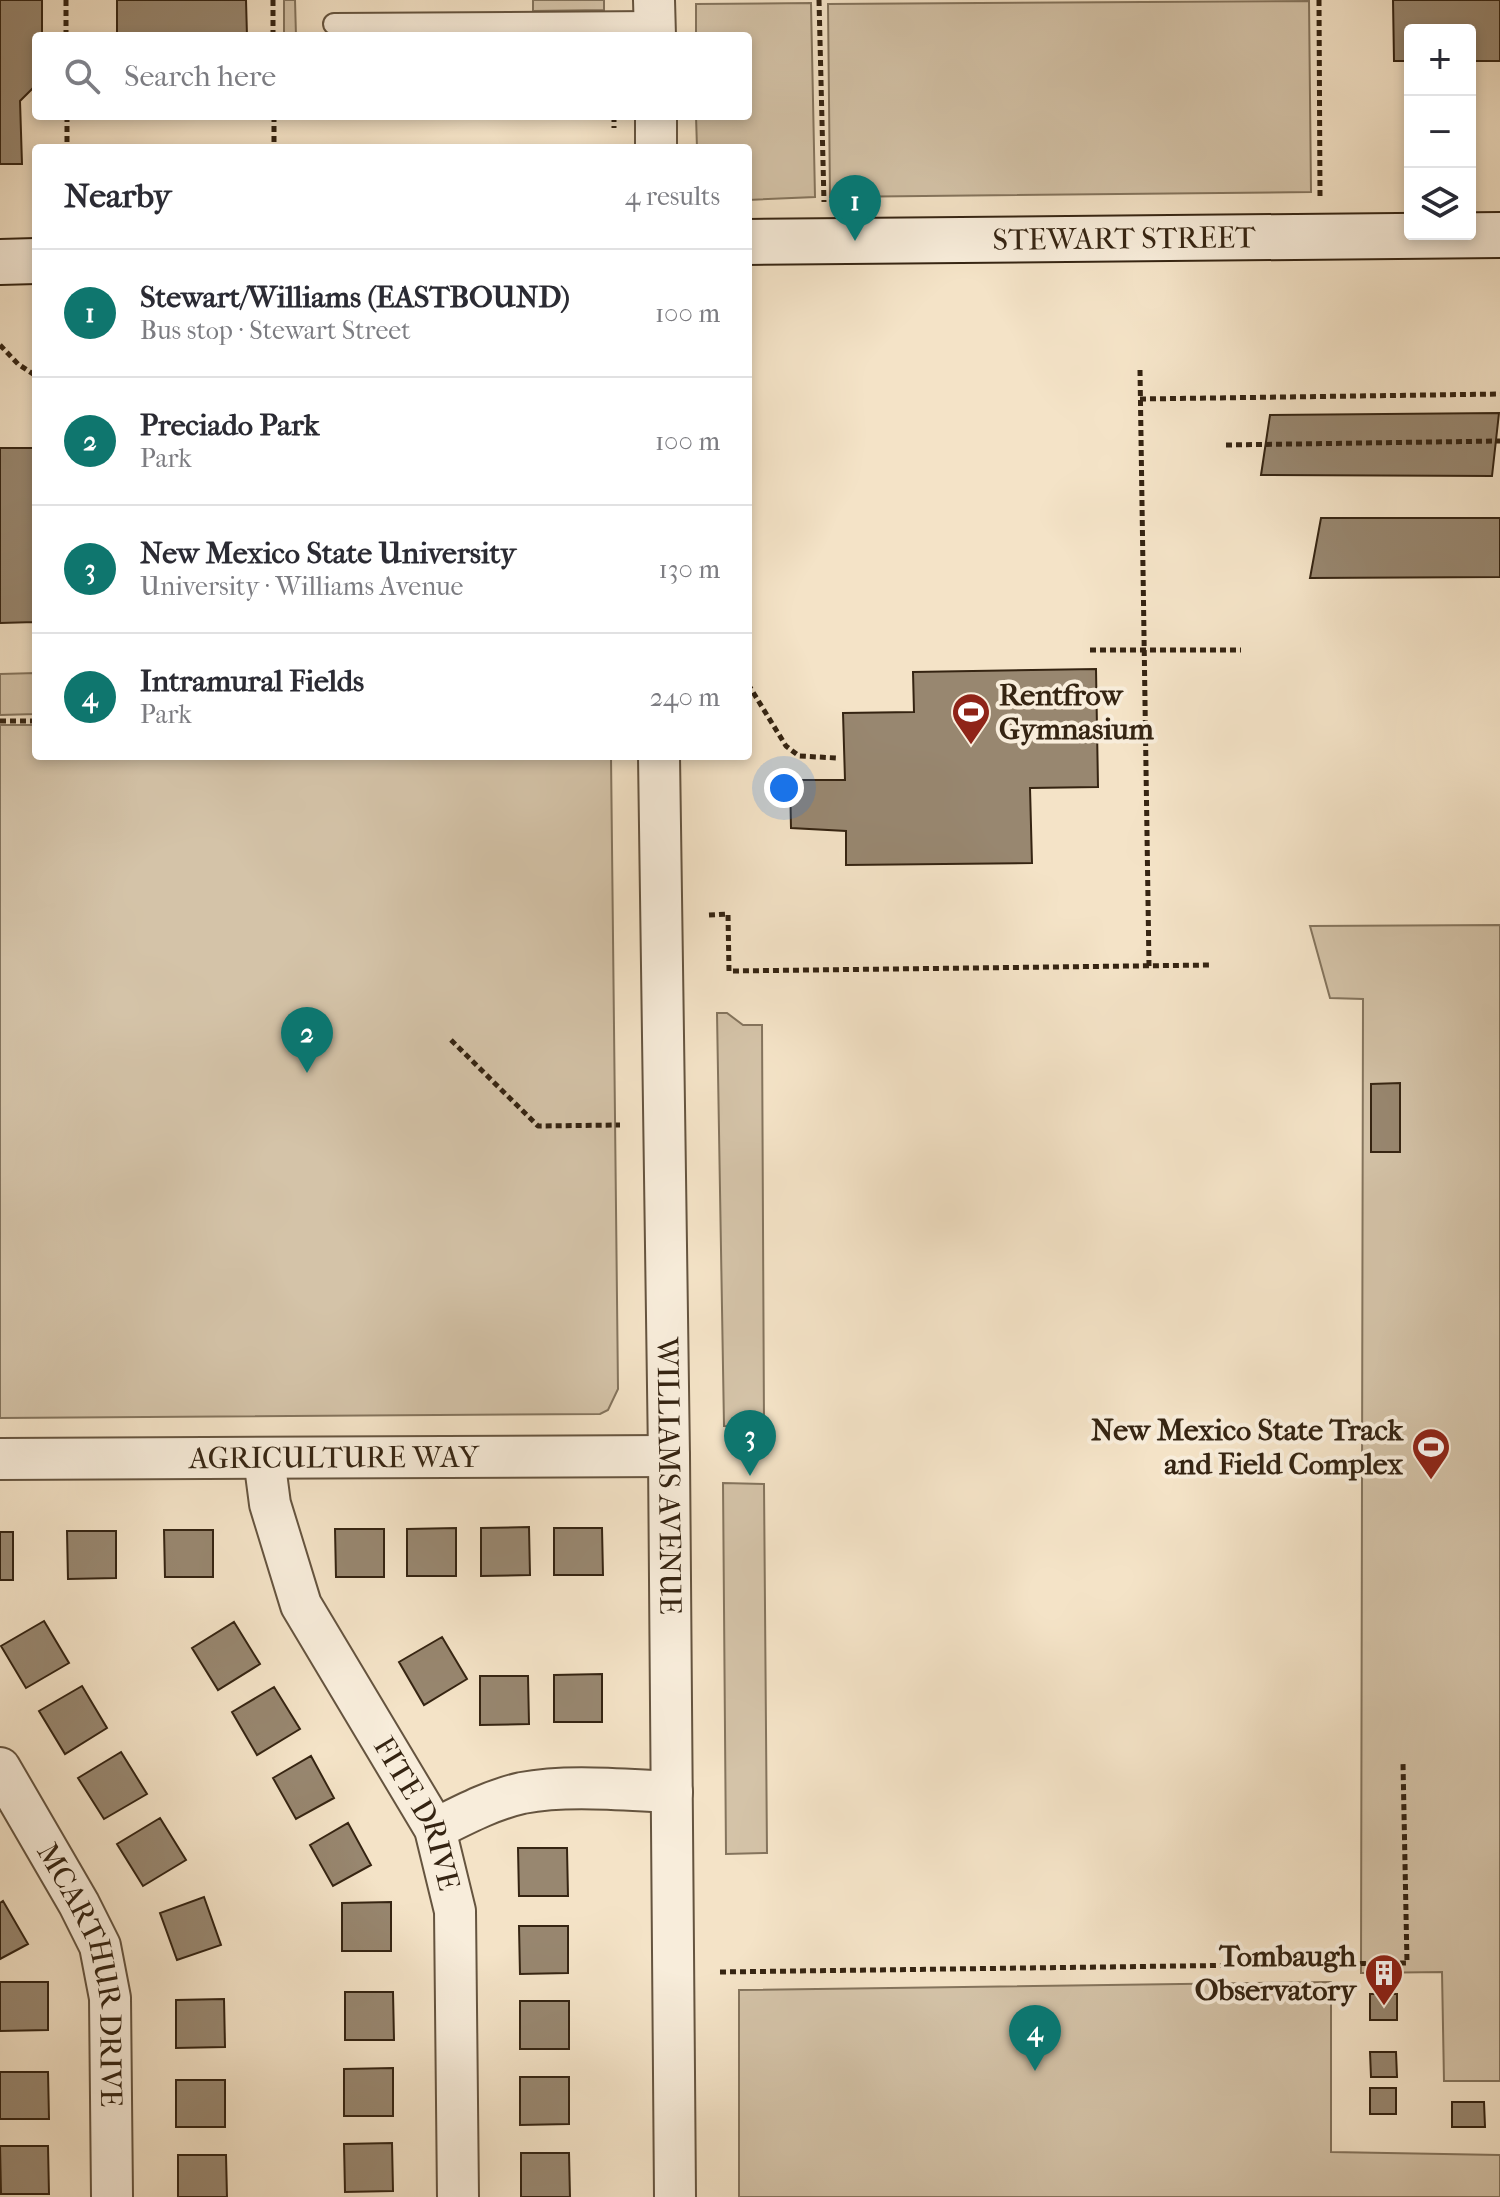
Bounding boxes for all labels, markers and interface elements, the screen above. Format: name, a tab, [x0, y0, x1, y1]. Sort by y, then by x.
map controls	[1404, 24, 1476, 240]
button: +	[1404, 24, 1476, 96]
search box	[32, 32, 752, 120]
icon: search	[60, 54, 104, 98]
text: Search here	[124, 59, 276, 94]
button: −	[1404, 96, 1476, 168]
button: layers	[1404, 168, 1476, 240]
pin: 1	[829, 175, 881, 241]
text: Nearby	[64, 176, 171, 216]
text: 4 results	[625, 181, 720, 212]
street label: STEWART STREET	[992, 220, 1256, 258]
text: Stewart/Williams (EASTBOUND)	[140, 280, 570, 315]
text: 1	[85, 298, 95, 329]
text: 100 m	[655, 298, 720, 329]
text: Bus stop · Stewart Street	[140, 315, 410, 346]
text: Preciado Park	[140, 408, 319, 443]
text: 2	[83, 426, 97, 457]
text: 100 m	[655, 426, 720, 457]
text: Park	[140, 443, 192, 474]
text: New Mexico State University	[140, 536, 516, 571]
text: 3	[85, 554, 95, 585]
text: 130 m	[659, 554, 720, 585]
text: University · Williams Avenue	[140, 571, 463, 602]
text: Intramural Fields	[140, 664, 364, 699]
place label: Rentfrow Gymnasium	[999, 678, 1155, 747]
text: 4	[82, 682, 98, 713]
text: 240 m	[650, 682, 720, 713]
sports icon: Rentfrow Gymnasium	[950, 691, 992, 746]
text: Park	[140, 699, 192, 730]
your location	[764, 768, 804, 808]
pin: 2	[281, 1007, 333, 1073]
street label: WILLIAMS AVENUE	[649, 1336, 687, 1615]
pin: 3	[724, 1410, 776, 1476]
place label: New Mexico State Track and Field Complex	[1091, 1413, 1405, 1482]
sports icon: New Mexico State Track and Field Complex	[1410, 1426, 1452, 1481]
street label: AGRICULTURE WAY	[188, 1440, 481, 1476]
street label: FITE DRIVE	[366, 1731, 466, 1894]
street label: MCARTHUR DRIVE	[29, 1837, 129, 2108]
place label: Tombaugh Observatory	[1195, 1939, 1358, 2008]
building icon: Tombaugh Observatory	[1363, 1952, 1405, 2007]
pin: 4	[1009, 2005, 1061, 2071]

